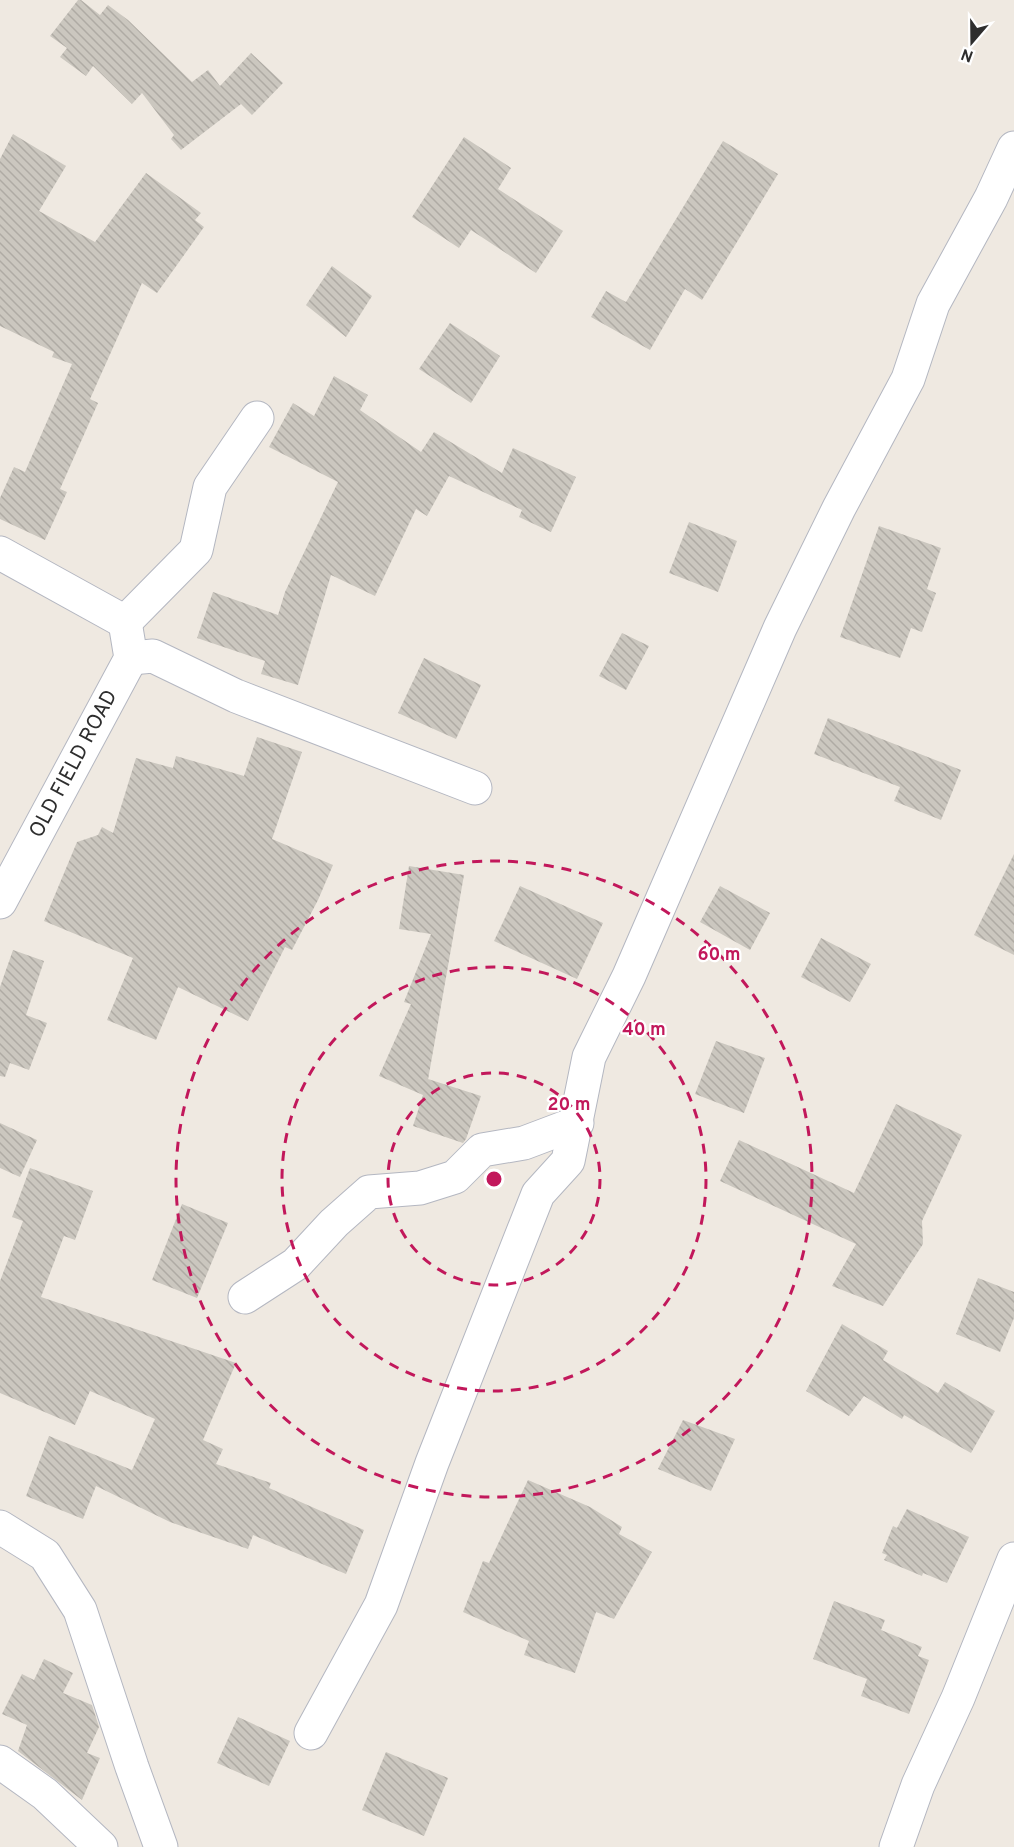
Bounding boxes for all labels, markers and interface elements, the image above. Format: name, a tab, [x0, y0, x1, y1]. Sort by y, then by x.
north arrow	[942, 12, 1002, 72]
text: N	[959, 43, 976, 66]
street label: OLD FIELD ROAD	[24, 685, 124, 843]
text: 60 m	[697, 944, 741, 967]
text: 40 m	[622, 1019, 666, 1042]
text: 20 m	[547, 1094, 591, 1117]
centre of rings	[484, 1169, 504, 1189]

